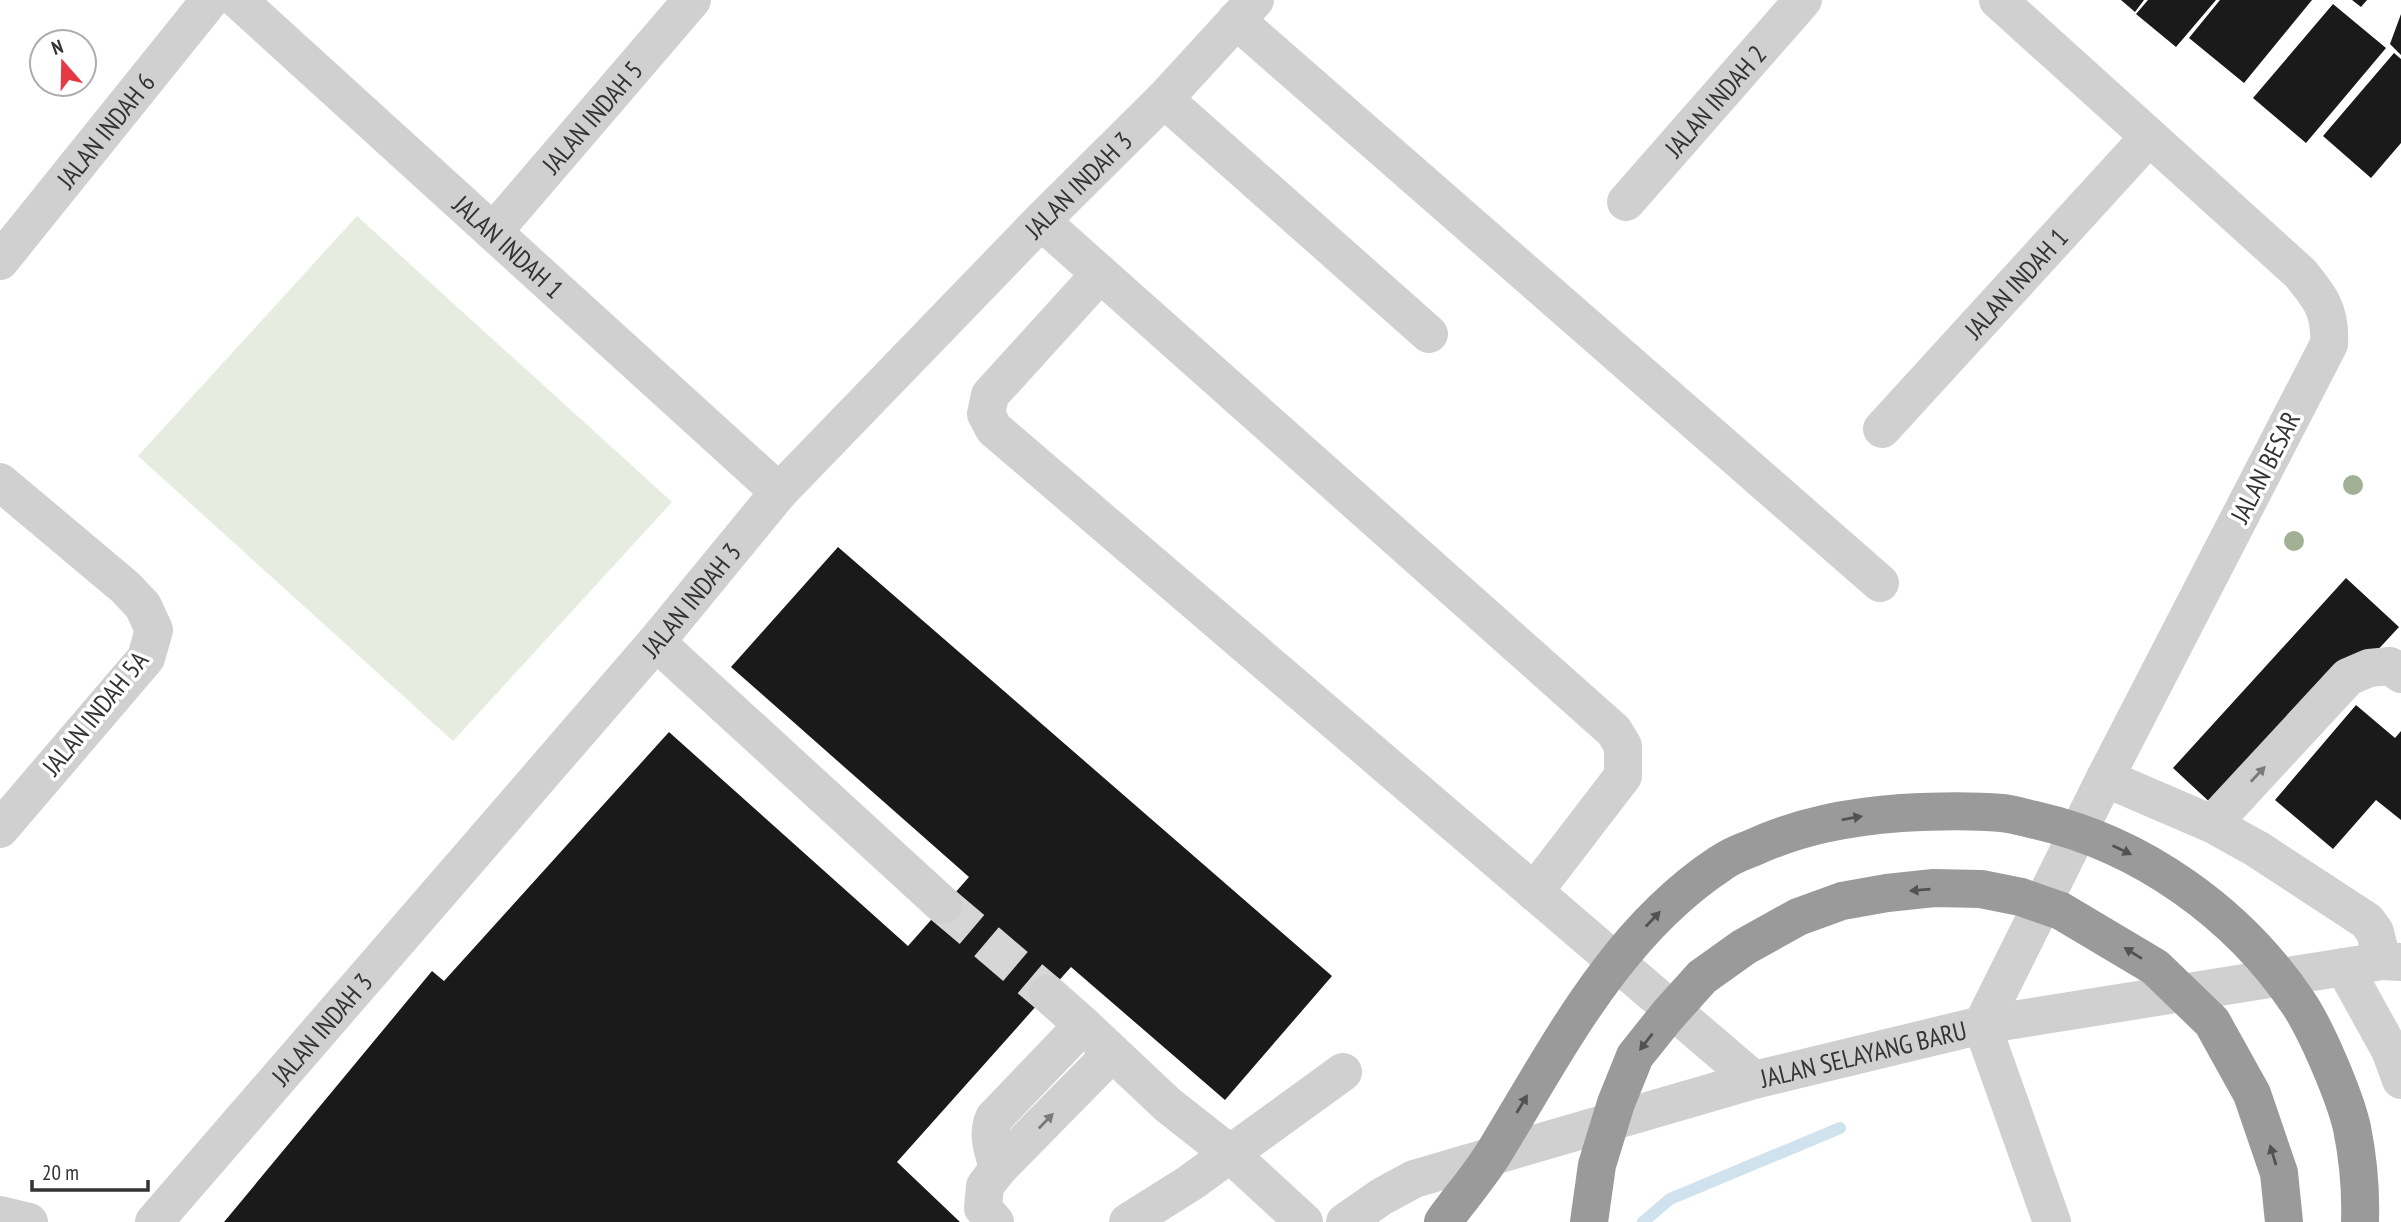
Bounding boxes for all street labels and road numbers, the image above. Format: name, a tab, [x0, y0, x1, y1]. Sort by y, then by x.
street label: JALAN INDAH 2	[1656, 38, 1773, 164]
street label: JALAN INDAH 5	[534, 54, 649, 181]
street label: JALAN INDAH 6	[49, 66, 161, 195]
street label: JALAN INDAH 3	[1017, 124, 1139, 245]
street label: JALAN INDAH 1	[446, 187, 571, 305]
street label: JALAN INDAH 1	[1956, 221, 2074, 346]
street label: JALAN BESAR	[2222, 406, 2307, 529]
street label: JALAN INDAH 3	[634, 536, 747, 664]
street label: JALAN INDAH 5A	[34, 644, 156, 783]
street label: JALAN INDAH 3	[263, 965, 379, 1092]
street label: JALAN SELAYANG BARU	[1756, 1013, 1970, 1095]

